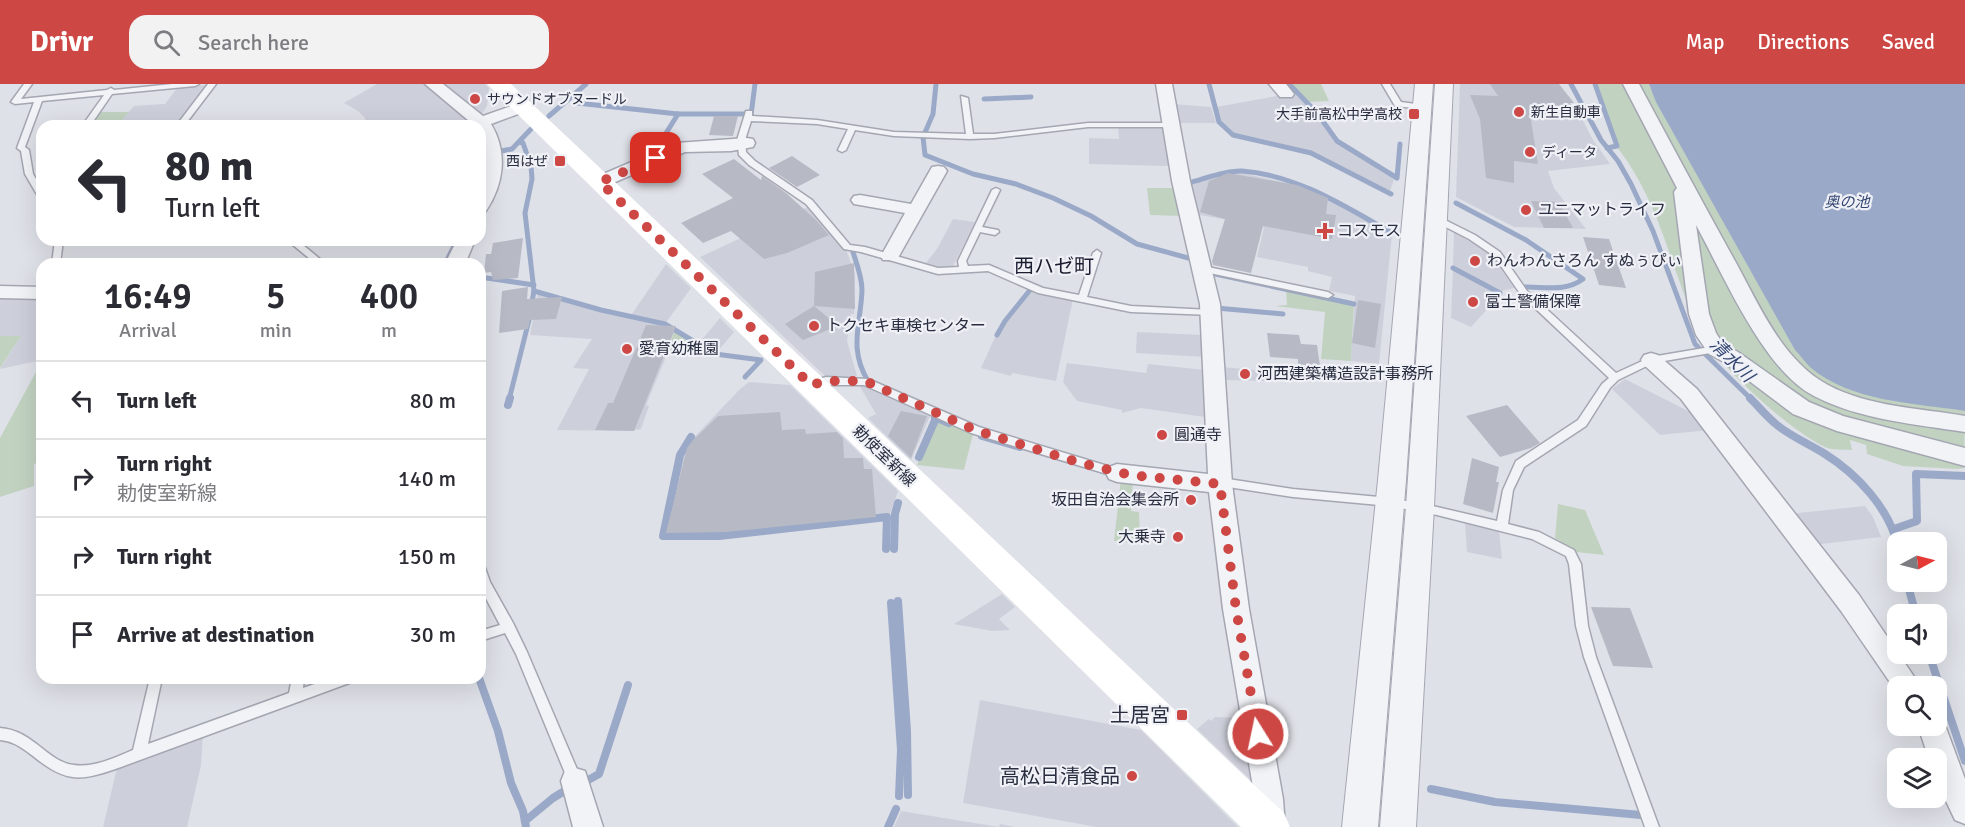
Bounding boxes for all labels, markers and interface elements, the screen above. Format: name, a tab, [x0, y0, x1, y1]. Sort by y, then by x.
search box	[129, 15, 549, 69]
text: Drivr	[30, 25, 93, 59]
icon: search	[150, 26, 183, 59]
text: Search here	[198, 29, 309, 56]
text: Map	[1686, 29, 1724, 55]
text: Directions	[1757, 29, 1849, 55]
text: Saved	[1882, 29, 1935, 55]
place label: サウンドオブヌードル	[487, 91, 627, 108]
marker: サウンドオブヌードル	[468, 92, 482, 106]
place label: 新生自動車	[1531, 104, 1601, 121]
marker: 新生自動車	[1512, 105, 1526, 119]
place label: 大手前高松中学高校	[1276, 106, 1402, 123]
marker: 大手前高松中学高校	[1407, 107, 1421, 121]
pin	[630, 132, 681, 183]
text: 80 m	[165, 141, 254, 192]
icon: arrive	[639, 141, 672, 174]
icon: left	[66, 144, 144, 222]
place label: ディータ	[1542, 144, 1597, 161]
marker: ディータ	[1523, 145, 1537, 159]
place label: 西はぜ	[506, 153, 548, 170]
marker: 西はぜ	[553, 154, 567, 168]
text: Turn left	[165, 192, 260, 225]
water label: 奥の池	[1824, 193, 1871, 211]
place label: ユニマットライフ	[1538, 200, 1666, 220]
marker: ユニマットライフ	[1519, 203, 1533, 217]
place label: コスモス	[1337, 221, 1401, 241]
marker: コスモス	[1318, 224, 1332, 238]
place label: わんわんさろん すぬぅぴぃ	[1487, 251, 1683, 271]
district label: 西ハゼ町	[1014, 254, 1094, 279]
marker: わんわんさろん すぬぅぴぃ	[1468, 254, 1482, 268]
text: 16:49	[104, 274, 192, 319]
text: 5	[266, 274, 286, 319]
text: 400	[360, 274, 418, 319]
place label: 富士警備保障	[1485, 292, 1581, 312]
marker: 富士警備保障	[1466, 295, 1480, 309]
place label: トクセキ車検センター	[826, 316, 986, 336]
text: Arrival	[119, 318, 177, 343]
text: min	[260, 318, 292, 343]
text: m	[381, 318, 397, 343]
marker: トクセキ車検センター	[807, 319, 821, 333]
water label: 清水川	[1705, 333, 1760, 388]
place label: 愛育幼稚園	[639, 339, 719, 359]
marker: 愛育幼稚園	[620, 342, 634, 356]
place label: 河西建築構造設計事務所	[1257, 364, 1433, 384]
marker: 河西建築構造設計事務所	[1238, 367, 1252, 381]
icon: left	[66, 384, 99, 417]
text: Turn left	[117, 387, 197, 414]
text: 80 m	[410, 387, 456, 414]
street label: 勅使室新線	[848, 421, 920, 491]
place label: 圓通寺	[1174, 425, 1222, 445]
marker: 圓通寺	[1155, 428, 1169, 442]
text: Turn right	[117, 450, 212, 477]
icon: right	[66, 462, 99, 495]
text: 140 m	[398, 465, 456, 492]
text: 勅使室新線	[117, 481, 217, 506]
place label: 坂田自治会集会所	[1051, 490, 1179, 510]
marker: 坂田自治会集会所	[1184, 493, 1198, 507]
place label: 大乗寺	[1118, 527, 1166, 547]
marker: 大乗寺	[1171, 530, 1185, 544]
north arrow	[1887, 532, 1947, 592]
map controls	[1887, 532, 1947, 808]
icon: right	[66, 540, 99, 573]
text: Turn right	[117, 543, 212, 570]
text: 150 m	[398, 543, 456, 570]
button: sound	[1887, 604, 1947, 664]
icon: arrive	[66, 618, 99, 651]
text: Arrive at destination	[117, 621, 314, 648]
text: 30 m	[410, 621, 456, 648]
button: search	[1887, 676, 1947, 736]
position arrow	[1226, 702, 1290, 766]
place label: 土居宮	[1110, 703, 1170, 728]
marker: 土居宮	[1175, 708, 1189, 722]
button: layers	[1887, 748, 1947, 808]
place label: 高松日清食品	[1000, 764, 1120, 789]
marker: 高松日清食品	[1125, 769, 1139, 783]

